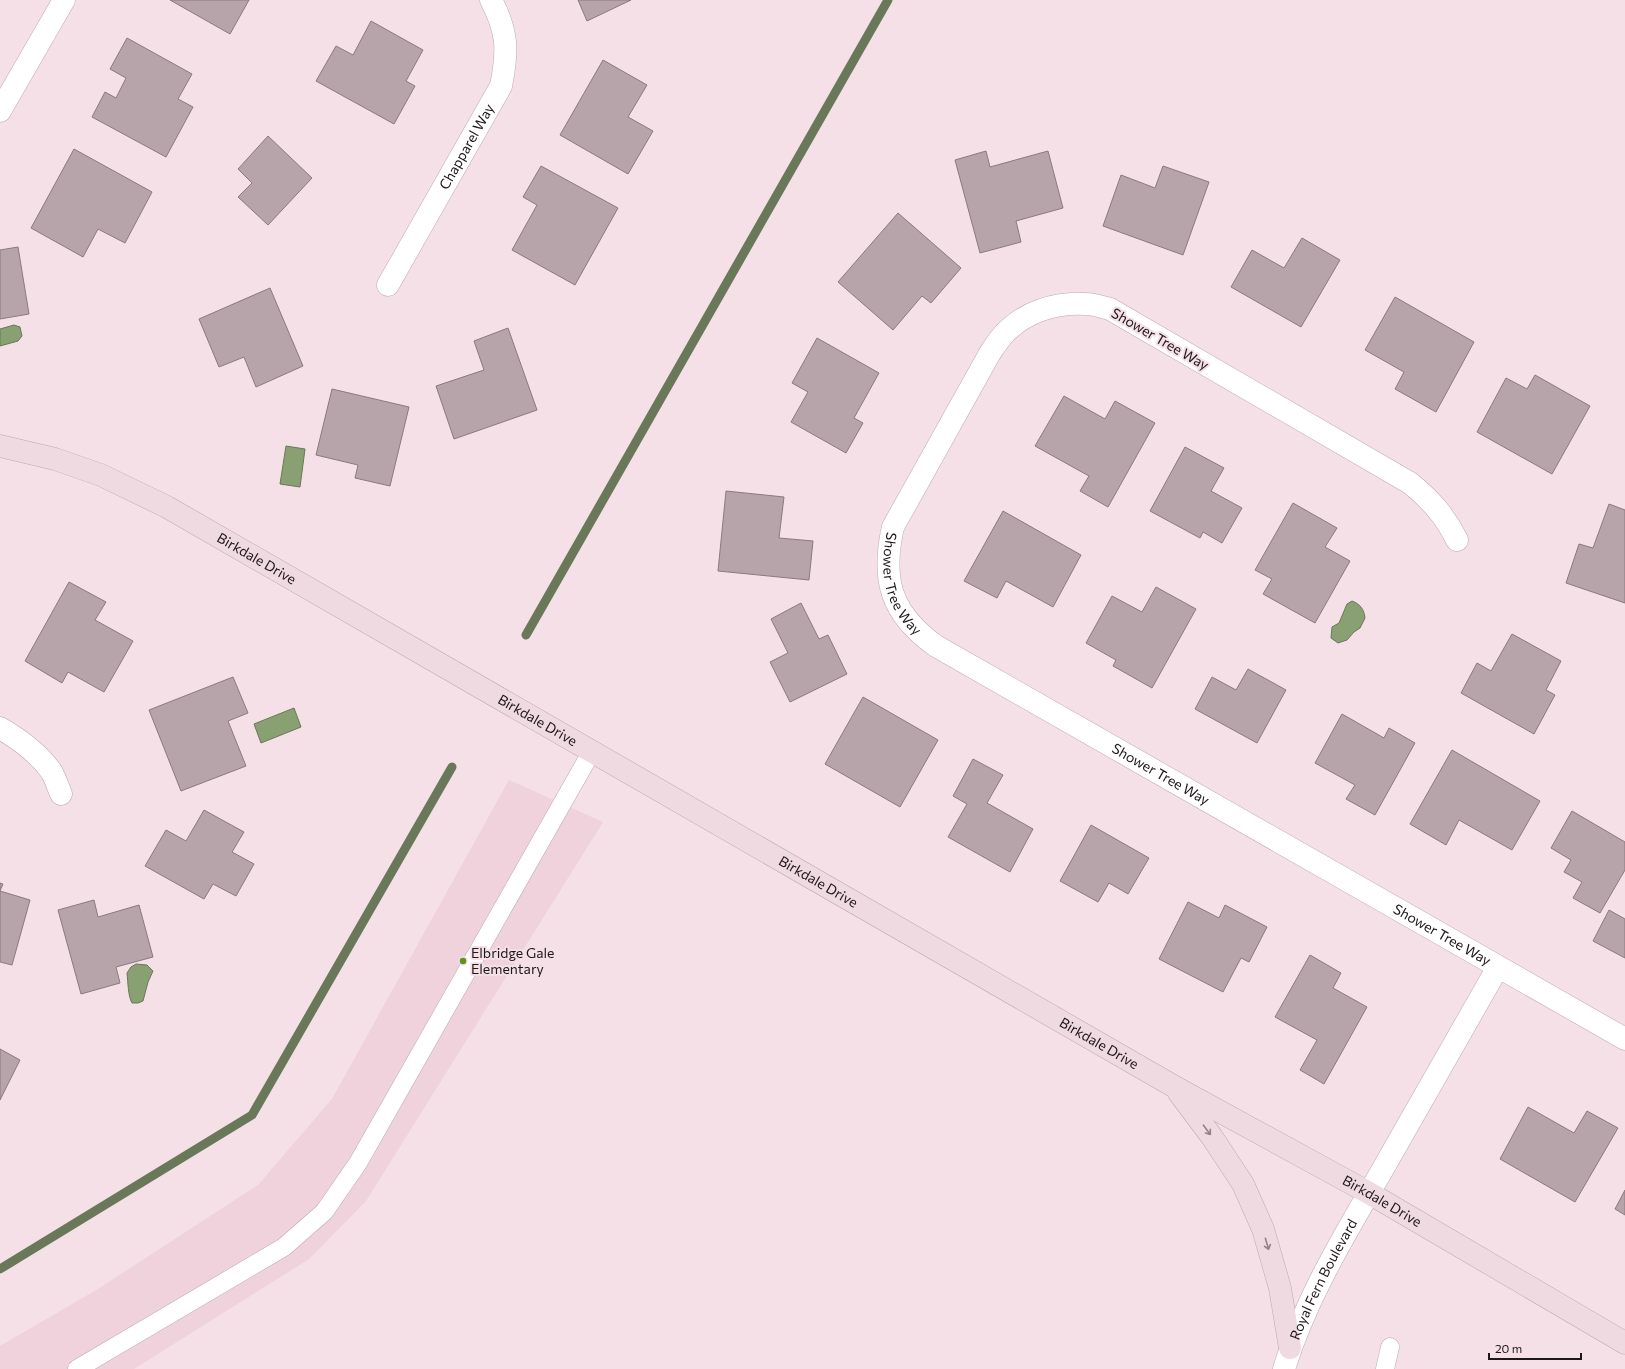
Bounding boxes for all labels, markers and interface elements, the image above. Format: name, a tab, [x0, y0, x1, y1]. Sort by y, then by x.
street label: Chapparel Way	[435, 101, 497, 192]
street label: Shower Tree Way	[1109, 304, 1212, 373]
street label: Birkdale Drive	[214, 529, 299, 588]
street label: Shower Tree Way	[880, 531, 926, 638]
street label: Birkdale Drive	[495, 690, 580, 749]
street label: Shower Tree Way	[1109, 739, 1213, 808]
street label: Birkdale Drive	[776, 852, 861, 911]
street label: Shower Tree Way	[1391, 900, 1494, 969]
place label: Elbridge Gale Elementary	[471, 944, 554, 977]
marker: Elbridge Gale Elementary	[458, 956, 468, 966]
street label: Birkdale Drive	[1057, 1013, 1142, 1072]
one-way arrow	[1203, 1124, 1211, 1135]
street label: Birkdale Drive	[1340, 1171, 1425, 1230]
street label: Royal Fern Boulevard	[1286, 1216, 1360, 1342]
one-way arrow	[1264, 1237, 1271, 1250]
scale bar	[1489, 1335, 1581, 1361]
text: 20 m	[1495, 1341, 1522, 1355]

